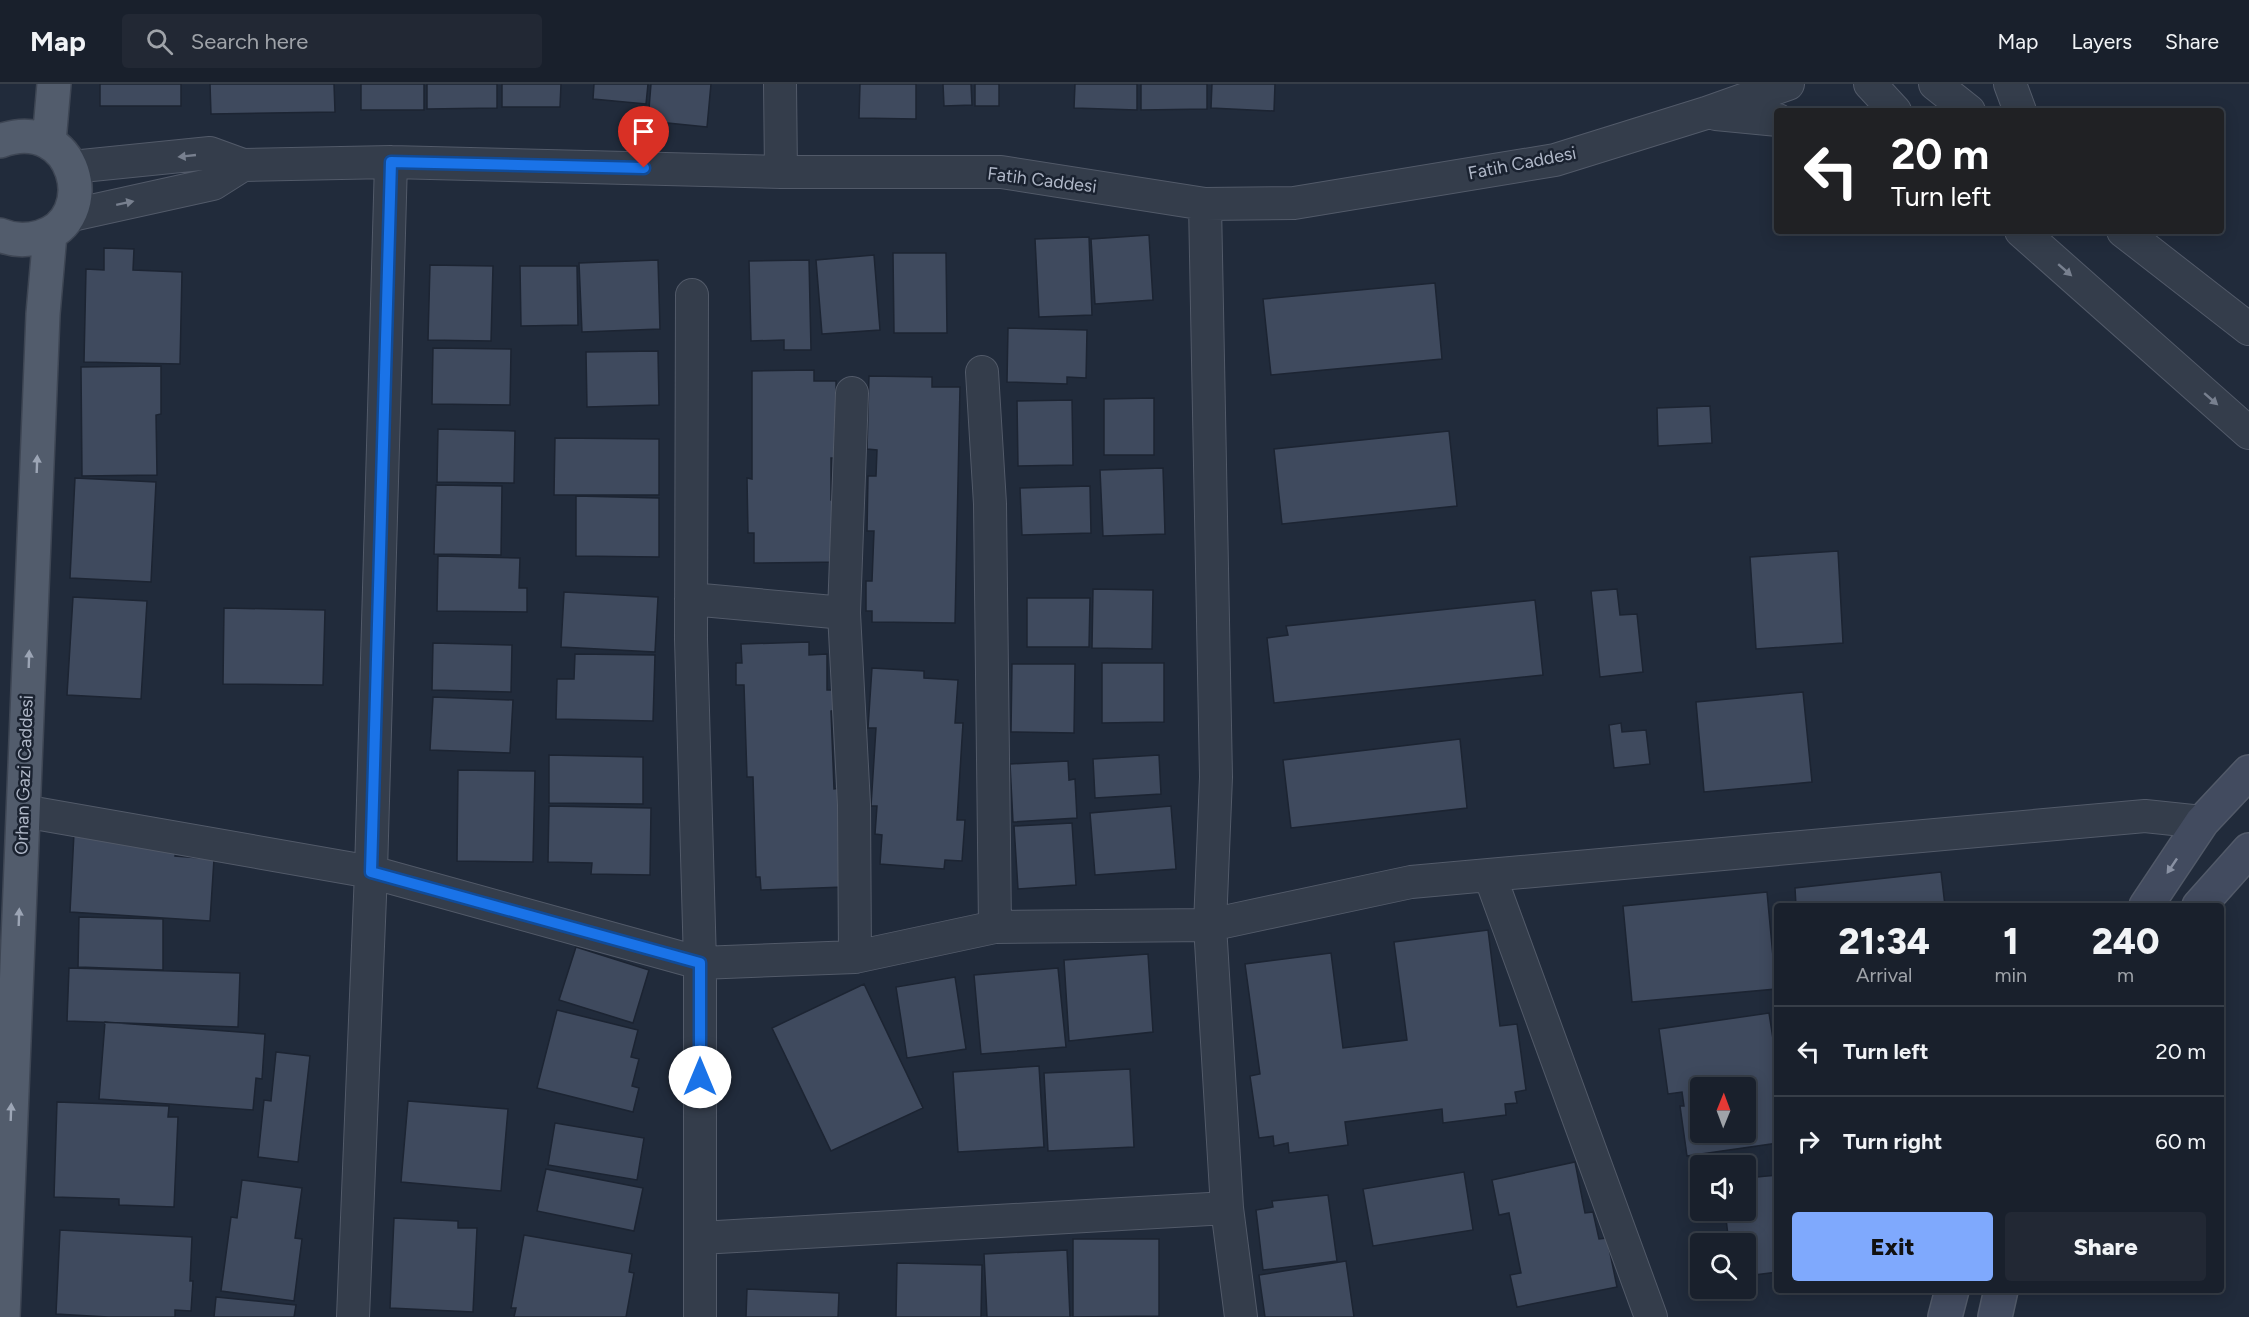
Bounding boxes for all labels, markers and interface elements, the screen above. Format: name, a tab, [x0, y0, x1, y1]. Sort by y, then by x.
search box	[122, 14, 542, 68]
text: Map	[30, 24, 86, 58]
icon: search	[143, 25, 176, 58]
text: Search here	[191, 28, 308, 55]
text: Map	[1998, 29, 2038, 54]
text: Layers	[2071, 29, 2132, 54]
text: Share	[2165, 29, 2219, 54]
pin	[618, 106, 669, 168]
icon: arrive	[627, 115, 660, 148]
text: 20 m	[1891, 129, 1989, 180]
icon: left	[1792, 132, 1870, 210]
street label: Fatih Caddesi	[1466, 142, 1578, 184]
one-way arrow	[177, 151, 196, 160]
street label: Fatih Caddesi	[986, 162, 1098, 198]
text: Turn left	[1891, 180, 1991, 213]
one-way arrow	[116, 198, 135, 207]
one-way arrow	[2057, 263, 2072, 276]
one-way arrow	[2203, 392, 2218, 405]
one-way arrow	[33, 455, 42, 474]
one-way arrow	[25, 650, 34, 669]
street label: Orhan Gazi Caddesi	[10, 695, 38, 855]
one-way arrow	[2167, 858, 2178, 874]
one-way arrow	[14, 907, 23, 926]
text: 21:34	[1839, 920, 1930, 963]
text: 1	[2003, 920, 2019, 963]
text: 240	[2092, 920, 2159, 963]
text: Arrival	[1856, 963, 1912, 987]
text: min	[1994, 963, 2027, 987]
text: m	[2117, 963, 2134, 987]
icon: left	[1792, 1035, 1825, 1068]
text: Turn left	[1843, 1038, 1929, 1065]
text: 20 m	[2155, 1038, 2206, 1065]
position arrow	[668, 1045, 732, 1109]
north arrow	[1690, 1077, 1756, 1143]
map controls	[1690, 1077, 1756, 1299]
one-way arrow	[7, 1102, 16, 1121]
icon: right	[1792, 1125, 1825, 1158]
text: Turn right	[1843, 1128, 1942, 1155]
text: 60 m	[2155, 1128, 2206, 1155]
button: sound	[1690, 1155, 1756, 1221]
button: Exit	[1792, 1212, 1993, 1281]
button: Share	[2005, 1212, 2206, 1281]
button: search	[1690, 1233, 1756, 1299]

